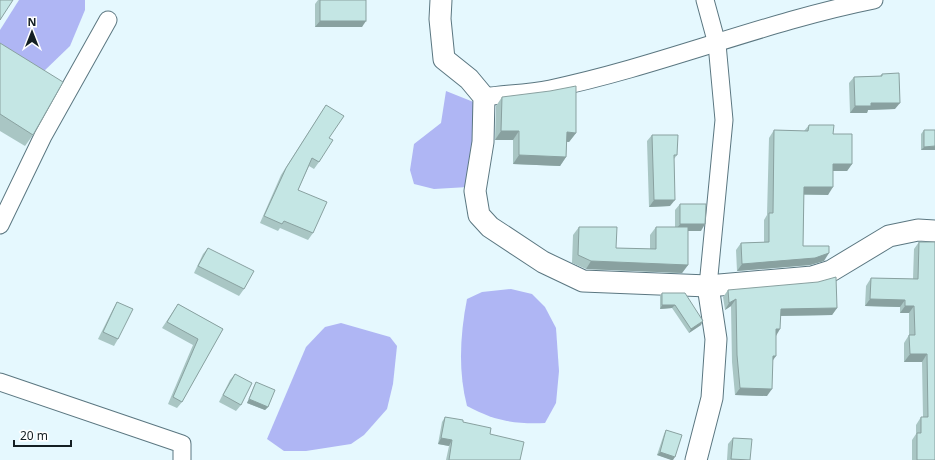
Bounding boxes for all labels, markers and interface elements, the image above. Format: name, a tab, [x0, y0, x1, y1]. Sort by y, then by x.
north arrow	[12, 12, 52, 52]
text: N	[28, 14, 36, 29]
scale bar	[14, 422, 71, 448]
text: 20 m	[20, 427, 48, 444]

